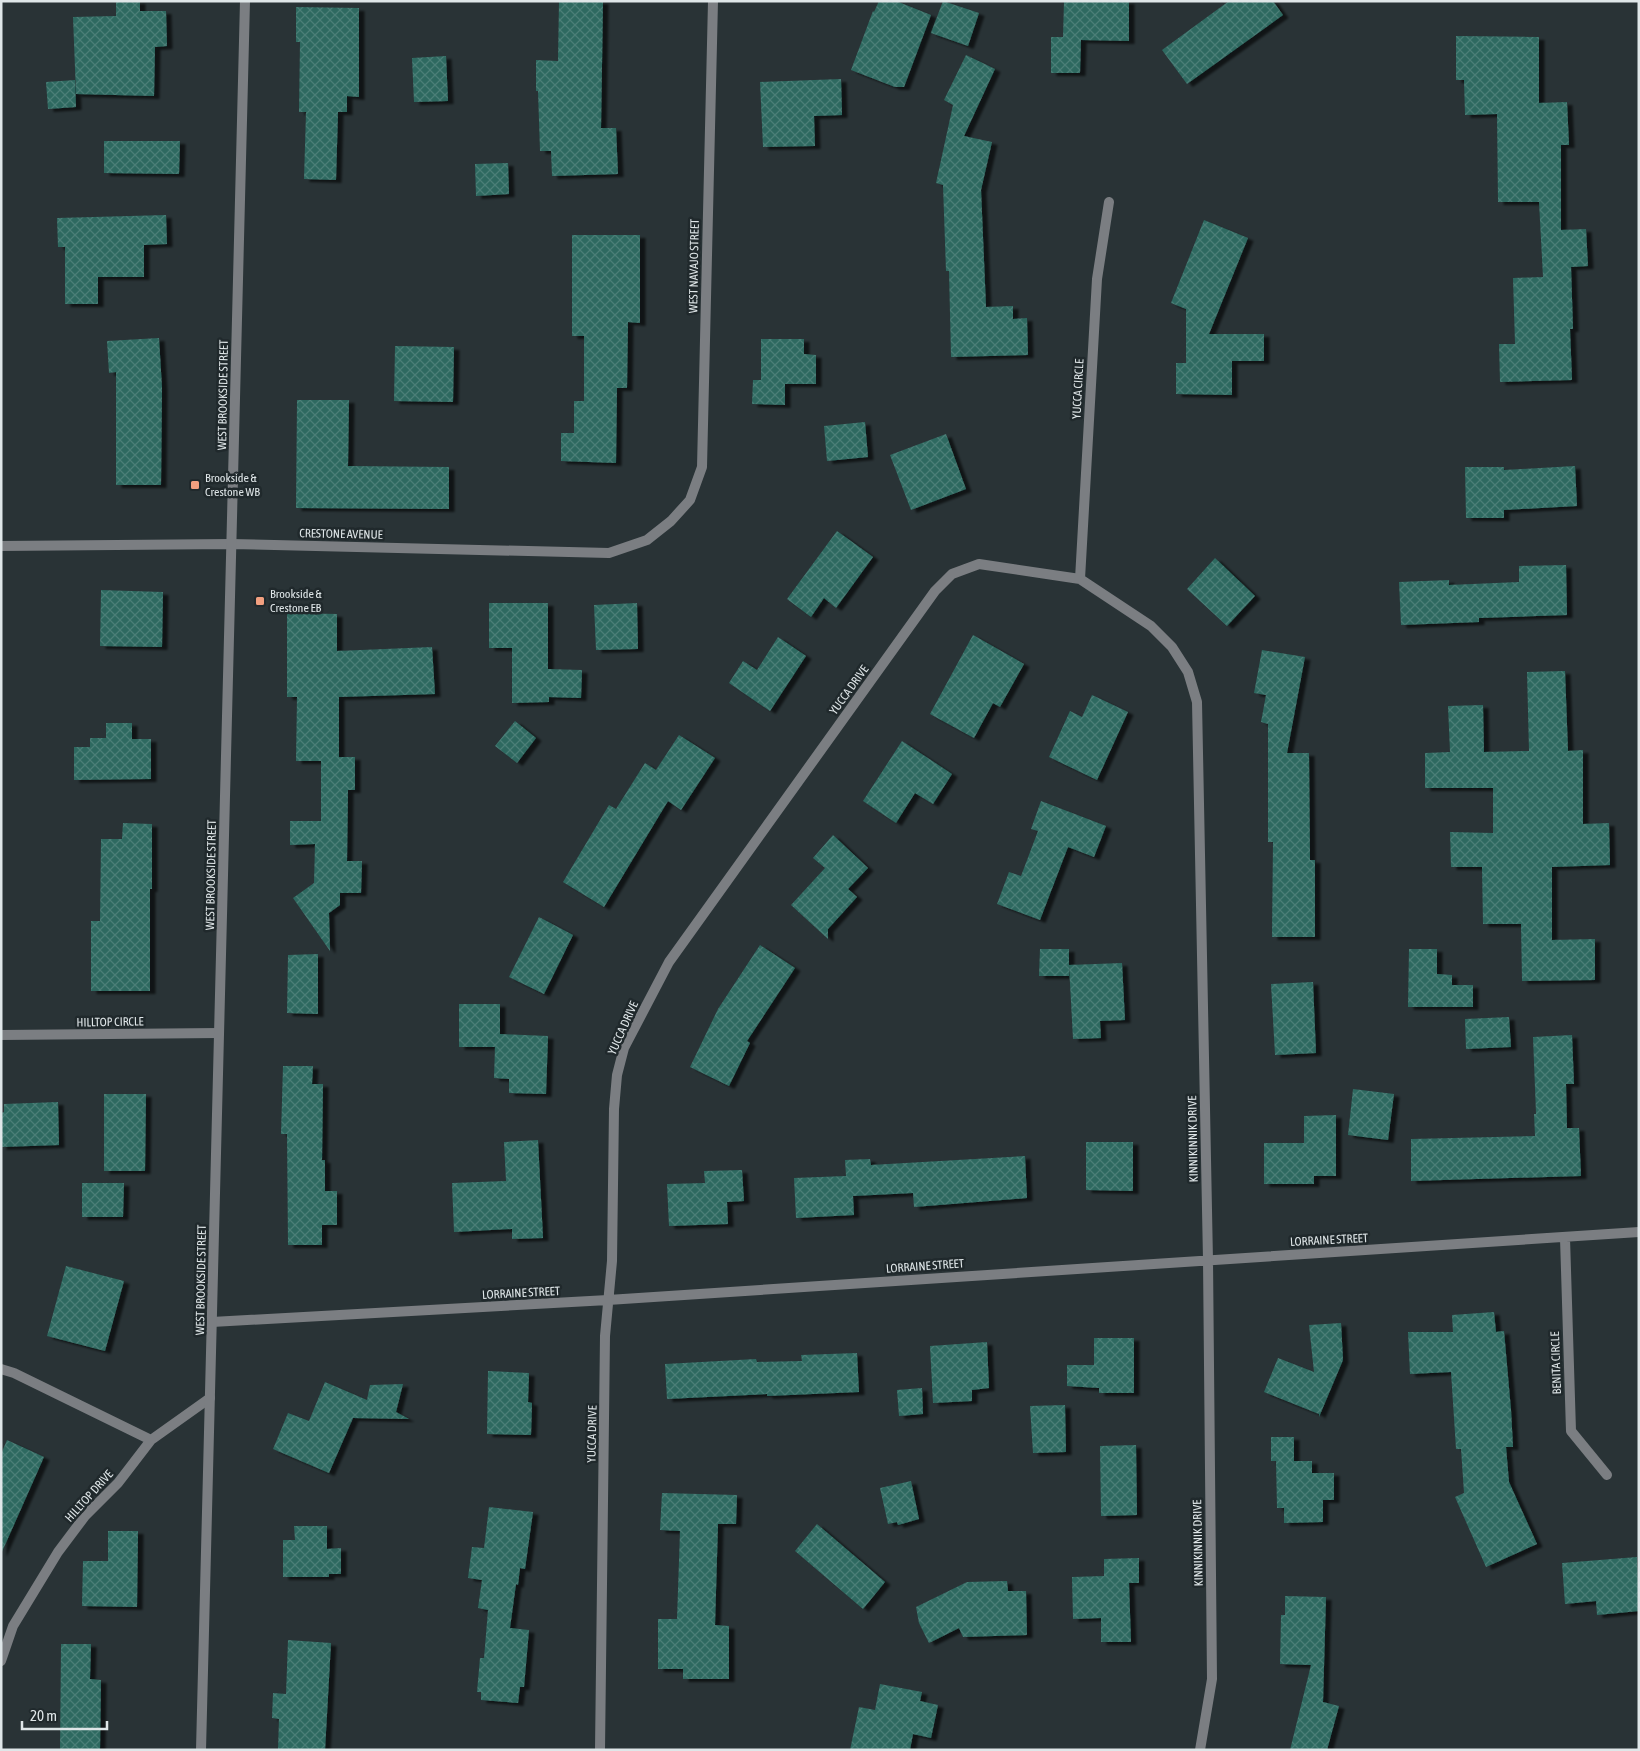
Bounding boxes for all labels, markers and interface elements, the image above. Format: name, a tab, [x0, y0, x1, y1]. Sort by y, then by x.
street label: WEST NAVAJO STREET	[686, 218, 702, 313]
street label: WEST BROOKSIDE STREET	[215, 339, 231, 450]
street label: YUCCA CIRCLE	[1069, 359, 1087, 419]
place label: Brookside & Crestone WB	[205, 471, 260, 499]
marker: Brookside & Crestone WB	[189, 479, 201, 491]
street label: CRESTONE AVENUE	[299, 526, 383, 542]
place label: Brookside & Crestone EB	[270, 587, 323, 615]
marker: Brookside & Crestone EB	[254, 595, 266, 607]
street label: YUCCA DRIVE	[827, 663, 871, 717]
street label: WEST BROOKSIDE STREET	[203, 819, 219, 930]
street label: YUCCA DRIVE	[605, 999, 641, 1057]
street label: HILLTOP CIRCLE	[76, 1014, 144, 1030]
street label: KINNIKINNIK DRIVE	[1185, 1096, 1201, 1182]
street label: WEST BROOKSIDE STREET	[193, 1224, 209, 1335]
street label: LORRAINE STREET	[1290, 1231, 1369, 1249]
street label: LORRAINE STREET	[886, 1256, 965, 1276]
street label: LORRAINE STREET	[482, 1284, 561, 1302]
street label: BENITA CIRCLE	[1548, 1331, 1564, 1395]
street label: YUCCA DRIVE	[585, 1405, 599, 1463]
street label: HILLTOP DRIVE	[62, 1467, 116, 1525]
street label: KINNIKINNIK DRIVE	[1190, 1500, 1206, 1586]
scale bar	[22, 1698, 108, 1730]
text: 20 m	[30, 1707, 57, 1724]

